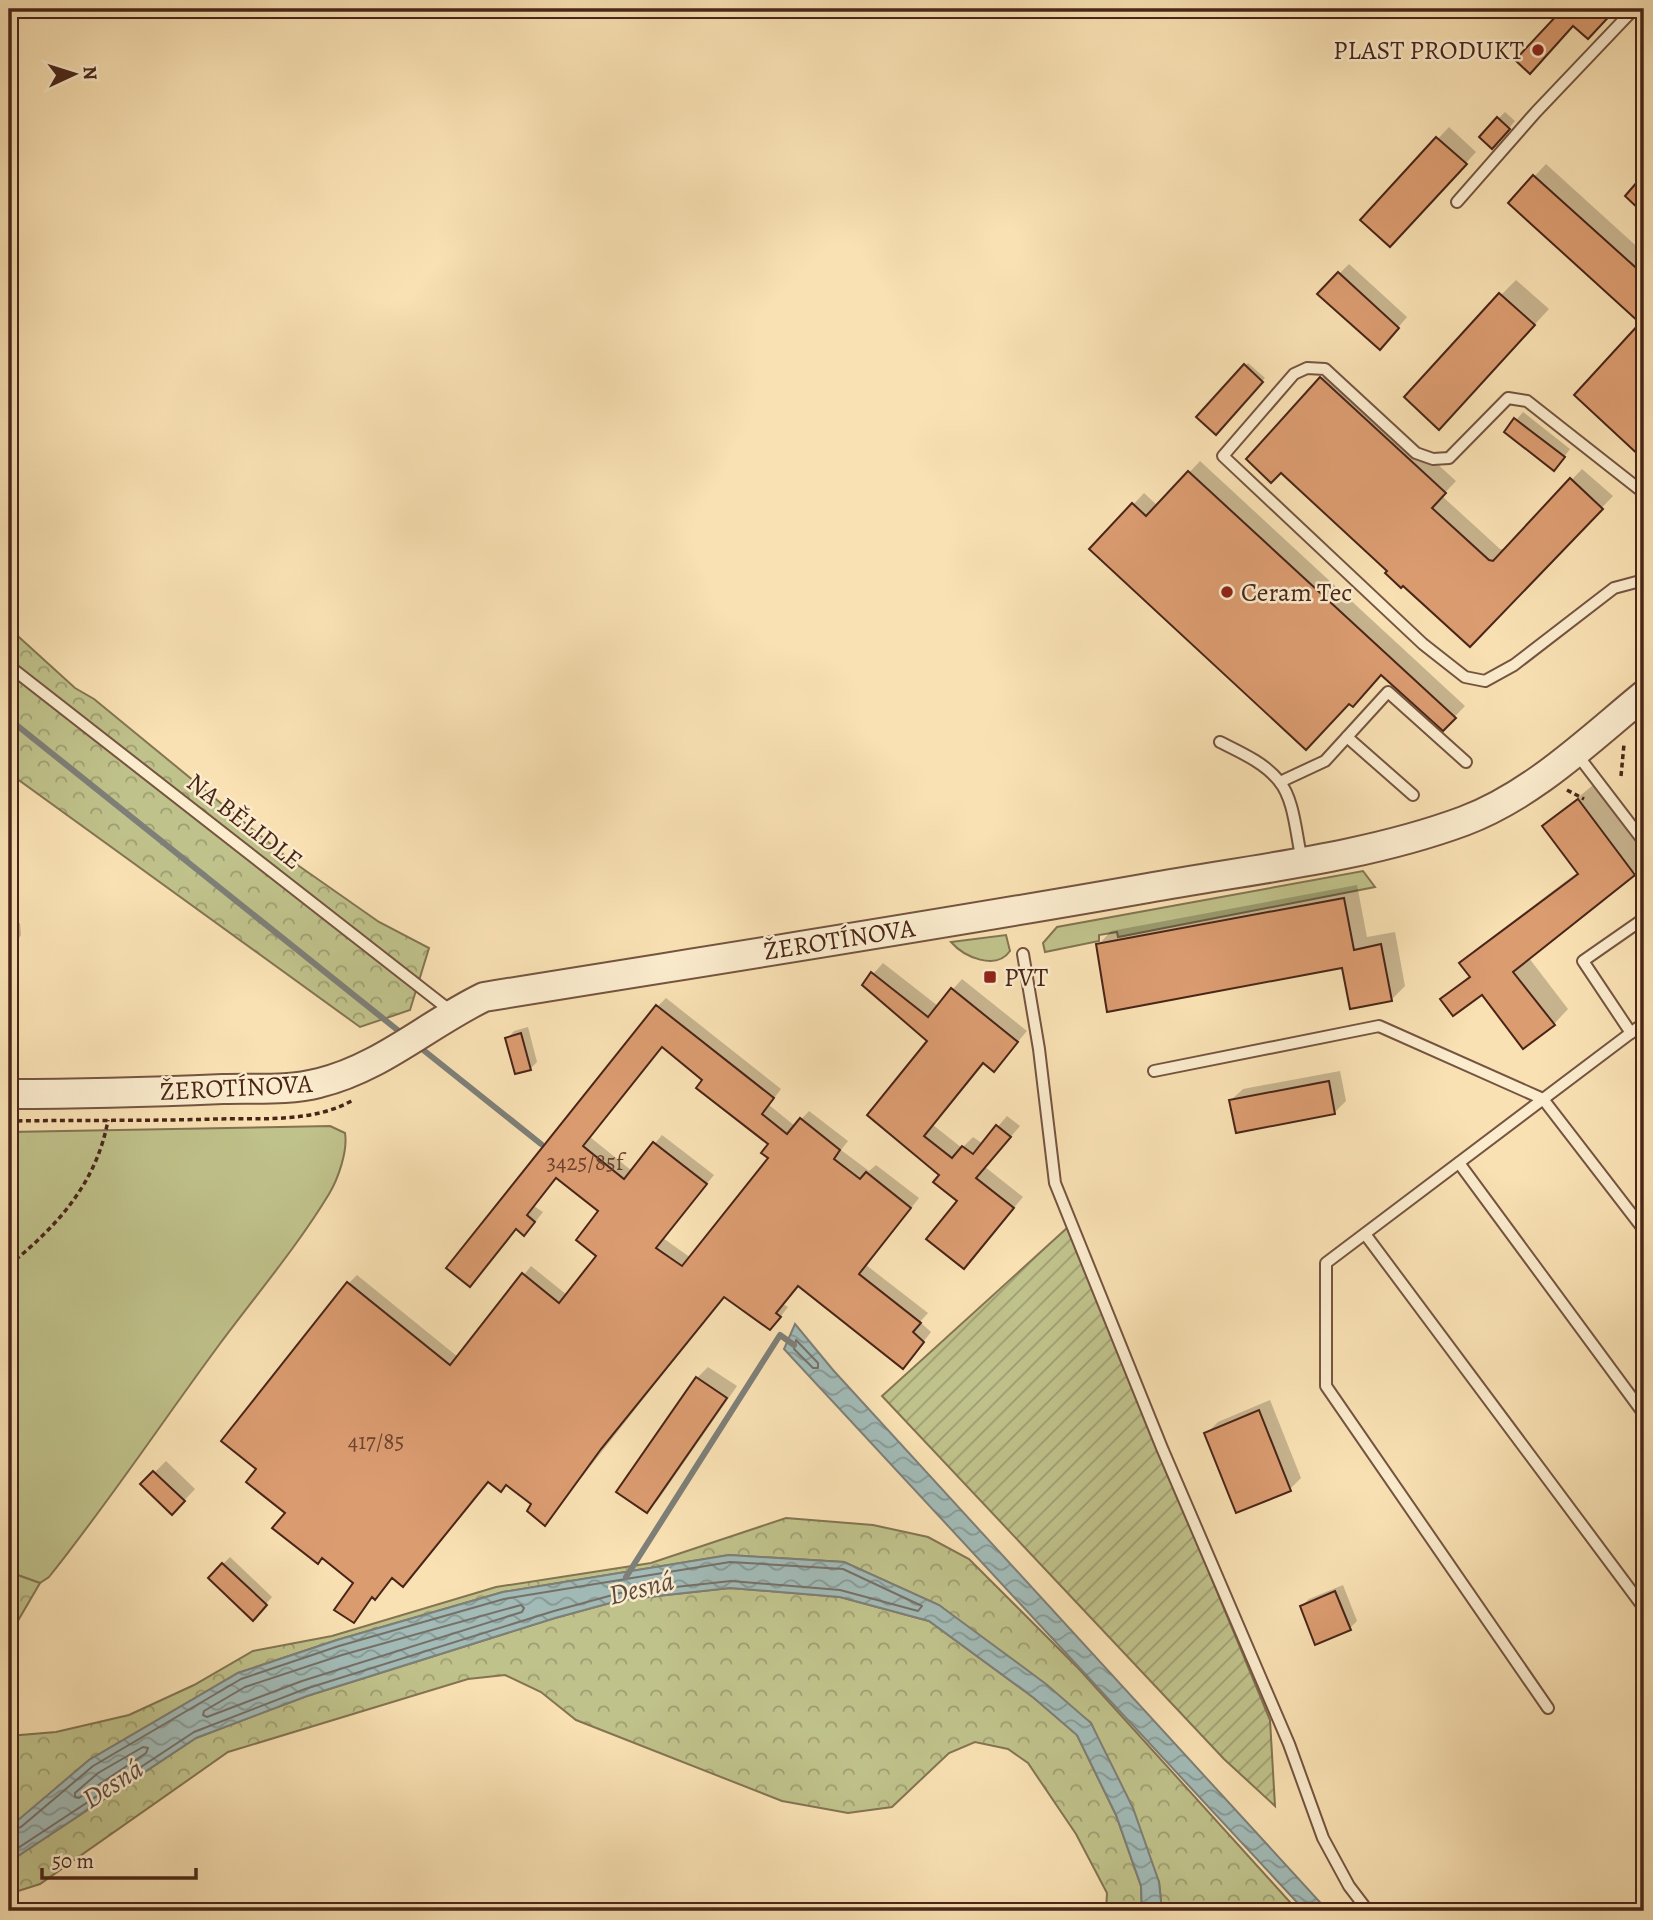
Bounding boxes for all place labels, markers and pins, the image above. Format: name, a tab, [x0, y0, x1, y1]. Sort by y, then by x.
place label: PLAST PRODUKT	[1333, 33, 1524, 68]
marker: PLAST PRODUKT	[1530, 42, 1546, 58]
place label: Ceram Tec	[1241, 575, 1352, 610]
marker: Ceram Tec	[1219, 584, 1235, 600]
place label: PVT	[1004, 960, 1048, 995]
marker: PVT	[982, 969, 998, 985]

